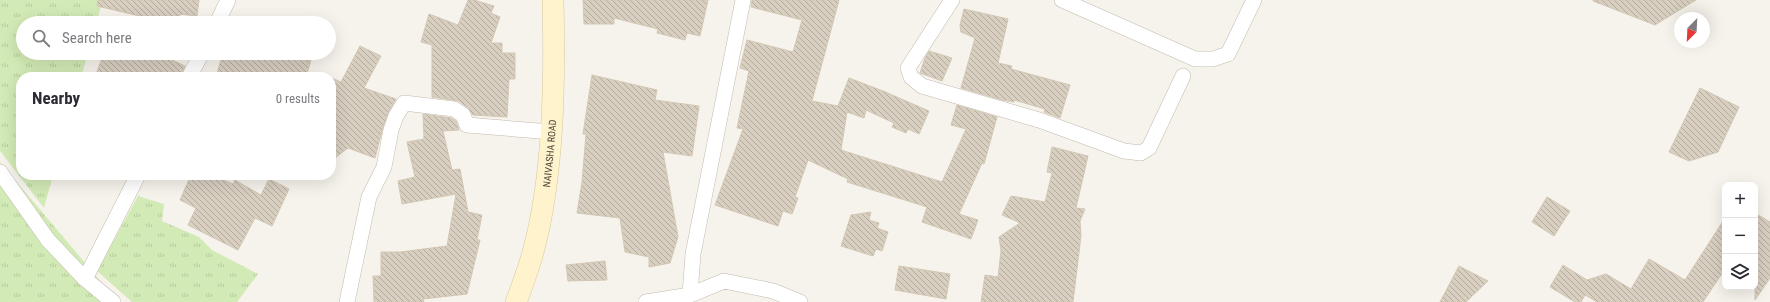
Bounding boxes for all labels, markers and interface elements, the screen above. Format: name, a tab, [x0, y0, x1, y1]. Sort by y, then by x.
north arrow	[1674, 12, 1710, 48]
search box	[16, 16, 336, 60]
icon: search	[30, 27, 52, 49]
text: Search here	[62, 29, 132, 47]
text: Nearby	[32, 88, 80, 108]
text: 0 results	[276, 91, 320, 106]
street label: NAIVASHA ROAD	[541, 119, 558, 188]
map controls	[1722, 182, 1758, 290]
button: +	[1722, 182, 1758, 218]
button: −	[1722, 218, 1758, 254]
button: layers	[1722, 254, 1758, 290]

